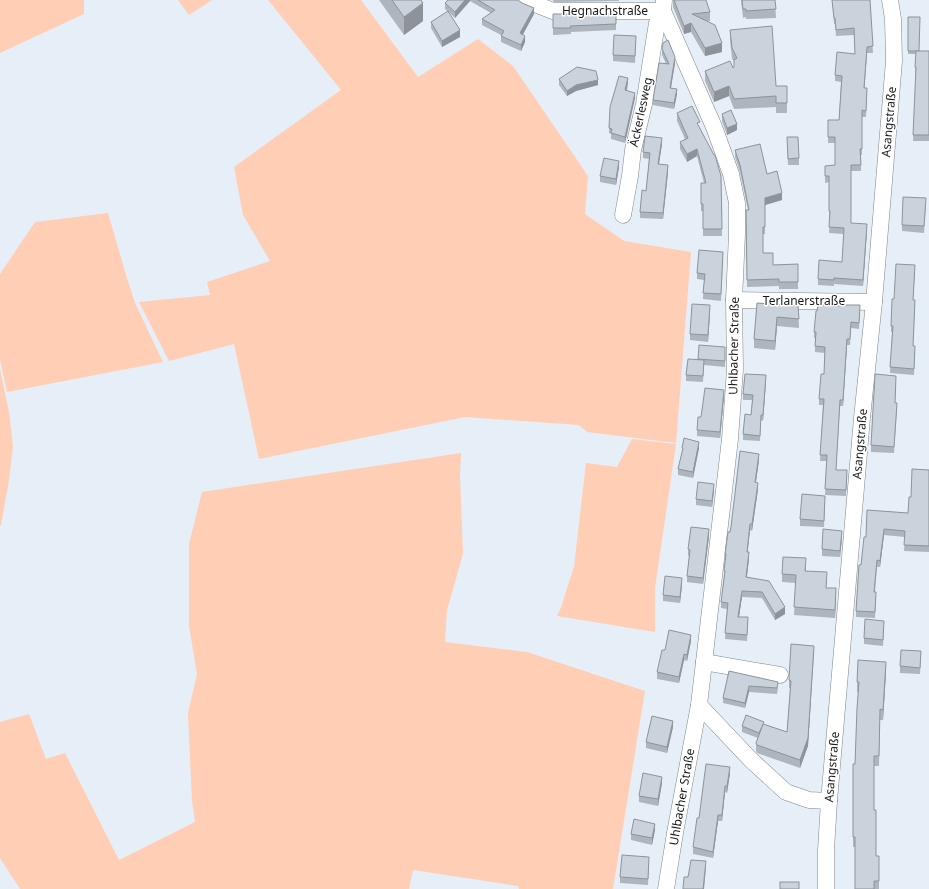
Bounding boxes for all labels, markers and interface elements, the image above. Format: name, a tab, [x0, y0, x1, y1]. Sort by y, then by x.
street label: Hegnachstraße	[562, 2, 648, 19]
street label: Äckerlesweg	[625, 76, 656, 148]
street label: Asangstraße	[877, 86, 900, 158]
street label: Terlanerstraße	[763, 292, 845, 309]
street label: Uhlbacher Straße	[724, 297, 743, 395]
street label: Asangstraße	[848, 408, 871, 480]
street label: Asangstraße	[820, 731, 843, 803]
street label: Uhlbacher Straße	[665, 747, 698, 847]

